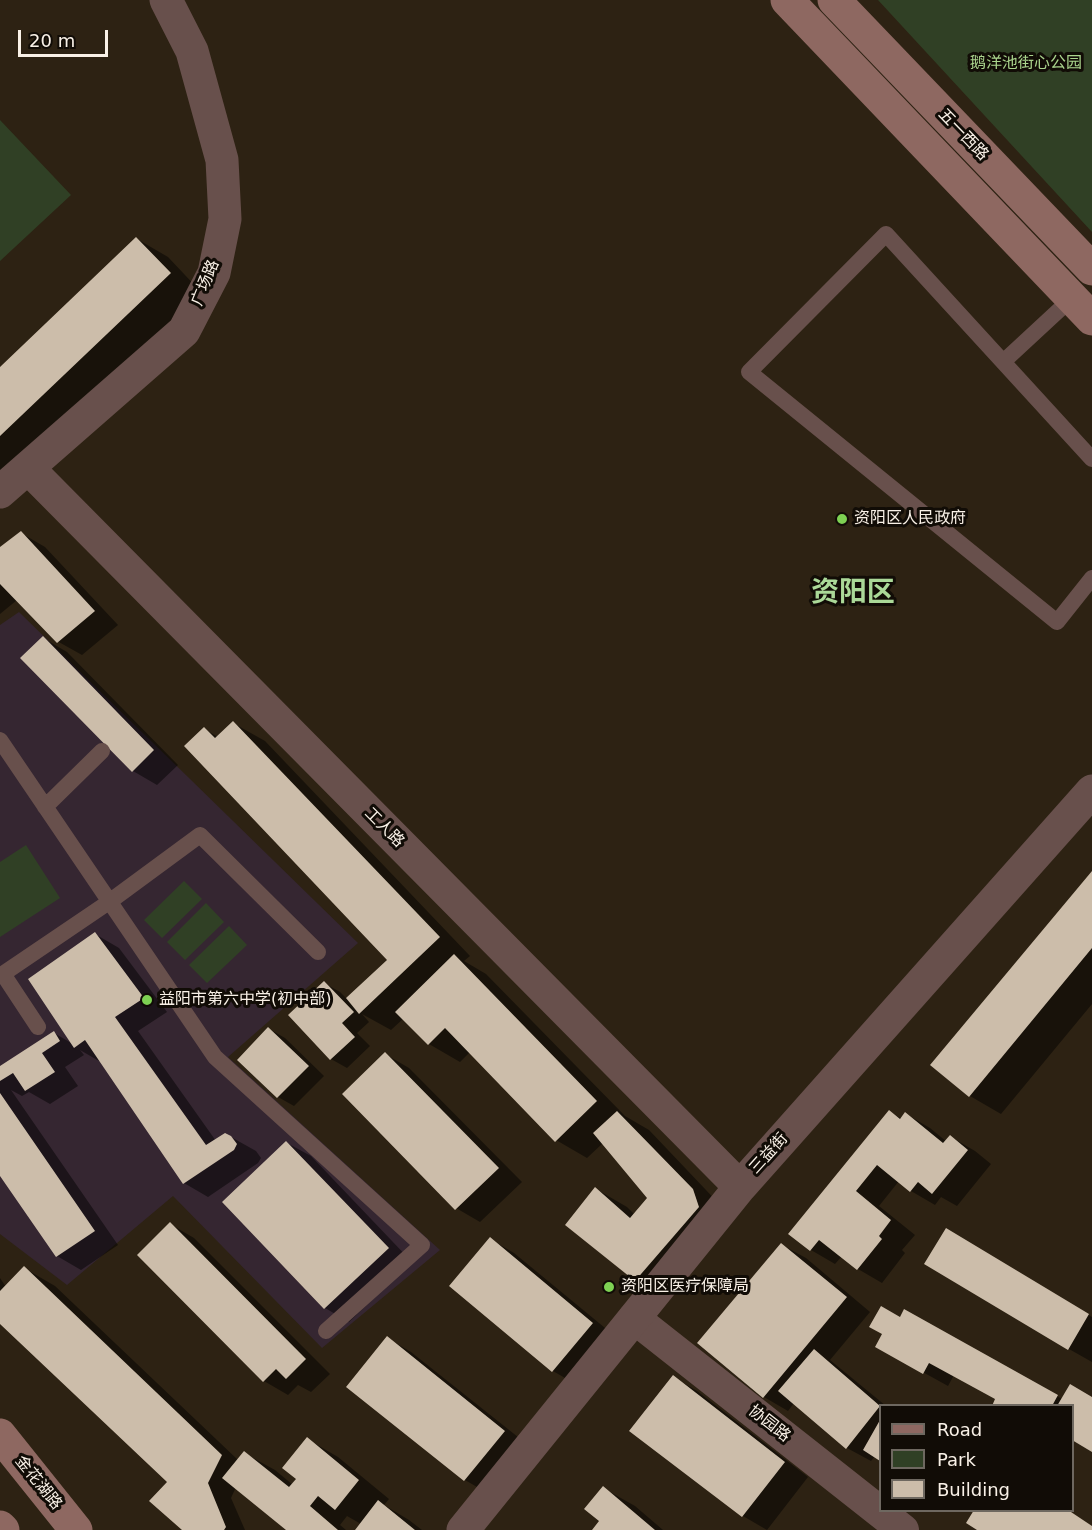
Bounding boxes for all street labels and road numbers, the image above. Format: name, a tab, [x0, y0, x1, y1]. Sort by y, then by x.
street label: 五一西路	[934, 105, 992, 165]
street label: 广场路	[188, 257, 224, 309]
street label: 工人路	[360, 804, 408, 852]
street label: 三益街	[746, 1130, 792, 1178]
street label: 协园路	[744, 1402, 794, 1446]
street label: 金花湖路	[10, 1452, 66, 1514]

